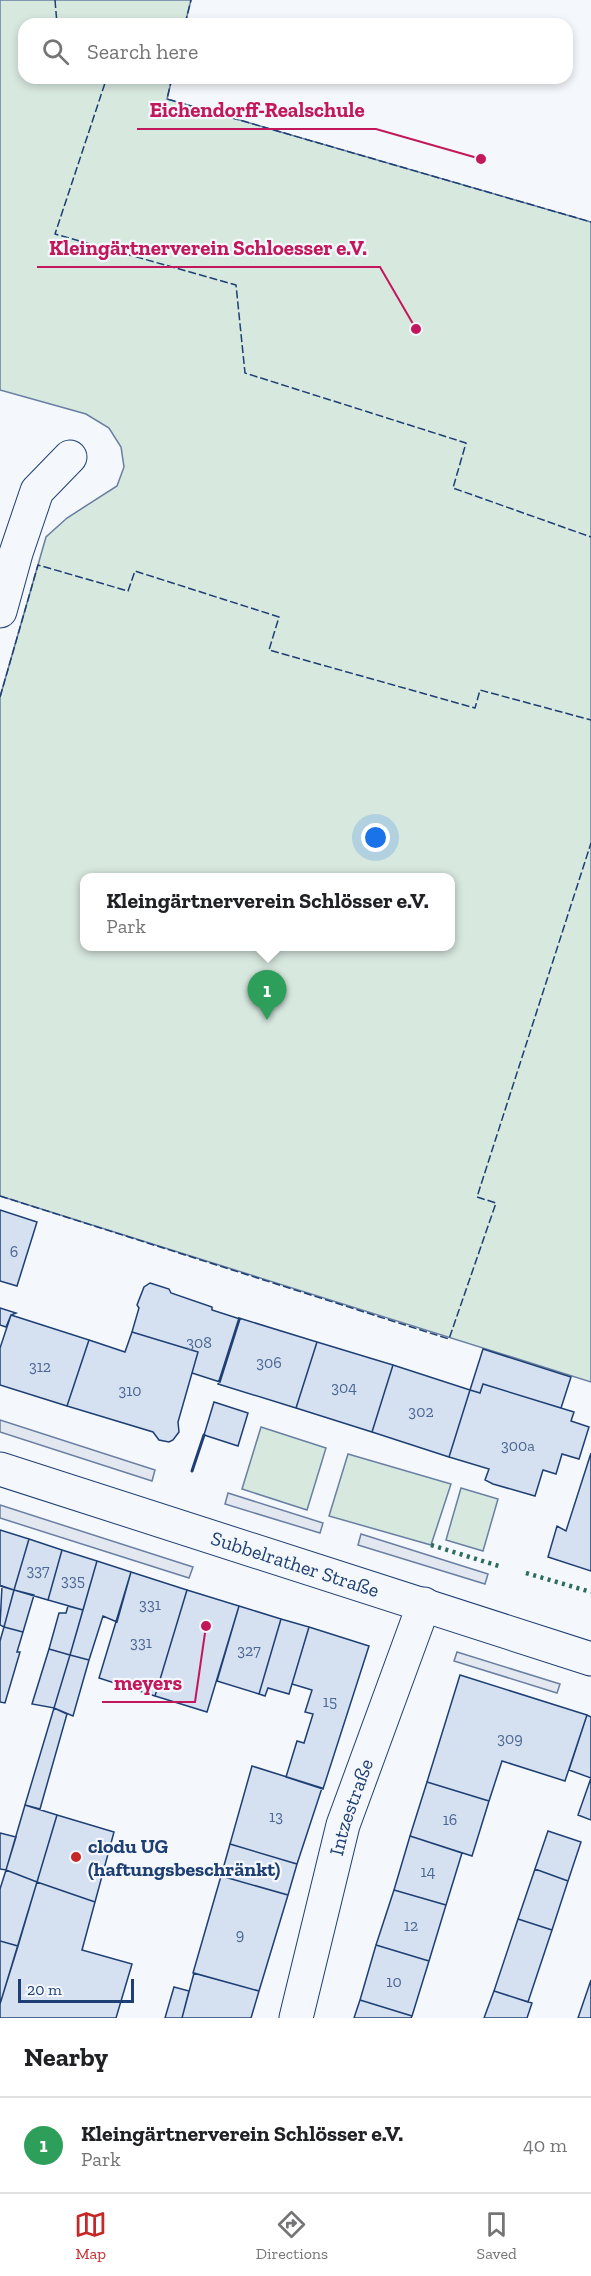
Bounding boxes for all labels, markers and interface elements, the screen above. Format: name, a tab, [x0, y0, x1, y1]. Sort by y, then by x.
search box	[18, 18, 573, 84]
icon: search	[39, 35, 72, 68]
text: Search here	[87, 38, 198, 65]
callout: Eichendorff-Realschule	[137, 90, 376, 129]
text: Eichendorff-Realschule	[149, 97, 365, 122]
callout: Kleingärtnerverein Schloesser e.V.	[37, 228, 380, 267]
text: Kleingärtnerverein Schloesser e.V.	[49, 235, 367, 260]
your location	[361, 823, 390, 852]
popup	[80, 873, 455, 951]
text: Kleingärtnerverein Schlösser e.V.	[106, 887, 429, 914]
text: Park	[106, 914, 146, 938]
pin: 1	[248, 970, 286, 1020]
house number: 6	[10, 1242, 18, 1261]
house number: 308	[186, 1333, 212, 1352]
house number: 306	[256, 1353, 282, 1372]
house number: 312	[29, 1357, 51, 1376]
house number: 304	[331, 1378, 357, 1397]
house number: 310	[118, 1381, 142, 1400]
house number: 302	[408, 1402, 434, 1421]
house number: 300a	[501, 1436, 535, 1455]
street label: Subbelrather Straße	[208, 1526, 382, 1602]
house number: 337	[26, 1561, 50, 1580]
house number: 335	[61, 1571, 85, 1590]
house number: 331	[139, 1595, 161, 1614]
house number: 331	[130, 1633, 152, 1652]
house number: 327	[237, 1641, 261, 1660]
callout: meyers	[102, 1663, 195, 1702]
text: meyers	[114, 1670, 182, 1695]
house number: 15	[323, 1692, 337, 1711]
house number: 309	[497, 1729, 523, 1748]
street label: Intzestraße	[324, 1755, 378, 1858]
house number: 13	[269, 1807, 283, 1826]
house number: 16	[443, 1810, 457, 1829]
place label: clodu UG (haftungsbeschränkt)	[88, 1834, 280, 1881]
marker: clodu UG (haftungsbeschränkt)	[69, 1850, 83, 1864]
house number: 14	[421, 1862, 436, 1881]
house number: 12	[404, 1916, 418, 1935]
house number: 9	[236, 1925, 244, 1944]
house number: 10	[386, 1972, 402, 1991]
scale bar	[18, 1976, 134, 2004]
text: 20 m	[27, 1980, 62, 1999]
text: Nearby	[24, 2041, 108, 2073]
text: Kleingärtnerverein Schlösser e.V.	[81, 2120, 403, 2147]
text: 1	[39, 2133, 48, 2157]
text: 40 m	[523, 2133, 567, 2157]
text: Park	[81, 2147, 121, 2171]
tab: Map	[74, 2208, 107, 2263]
tab: Directions	[256, 2208, 328, 2263]
tab: Saved	[477, 2208, 517, 2263]

